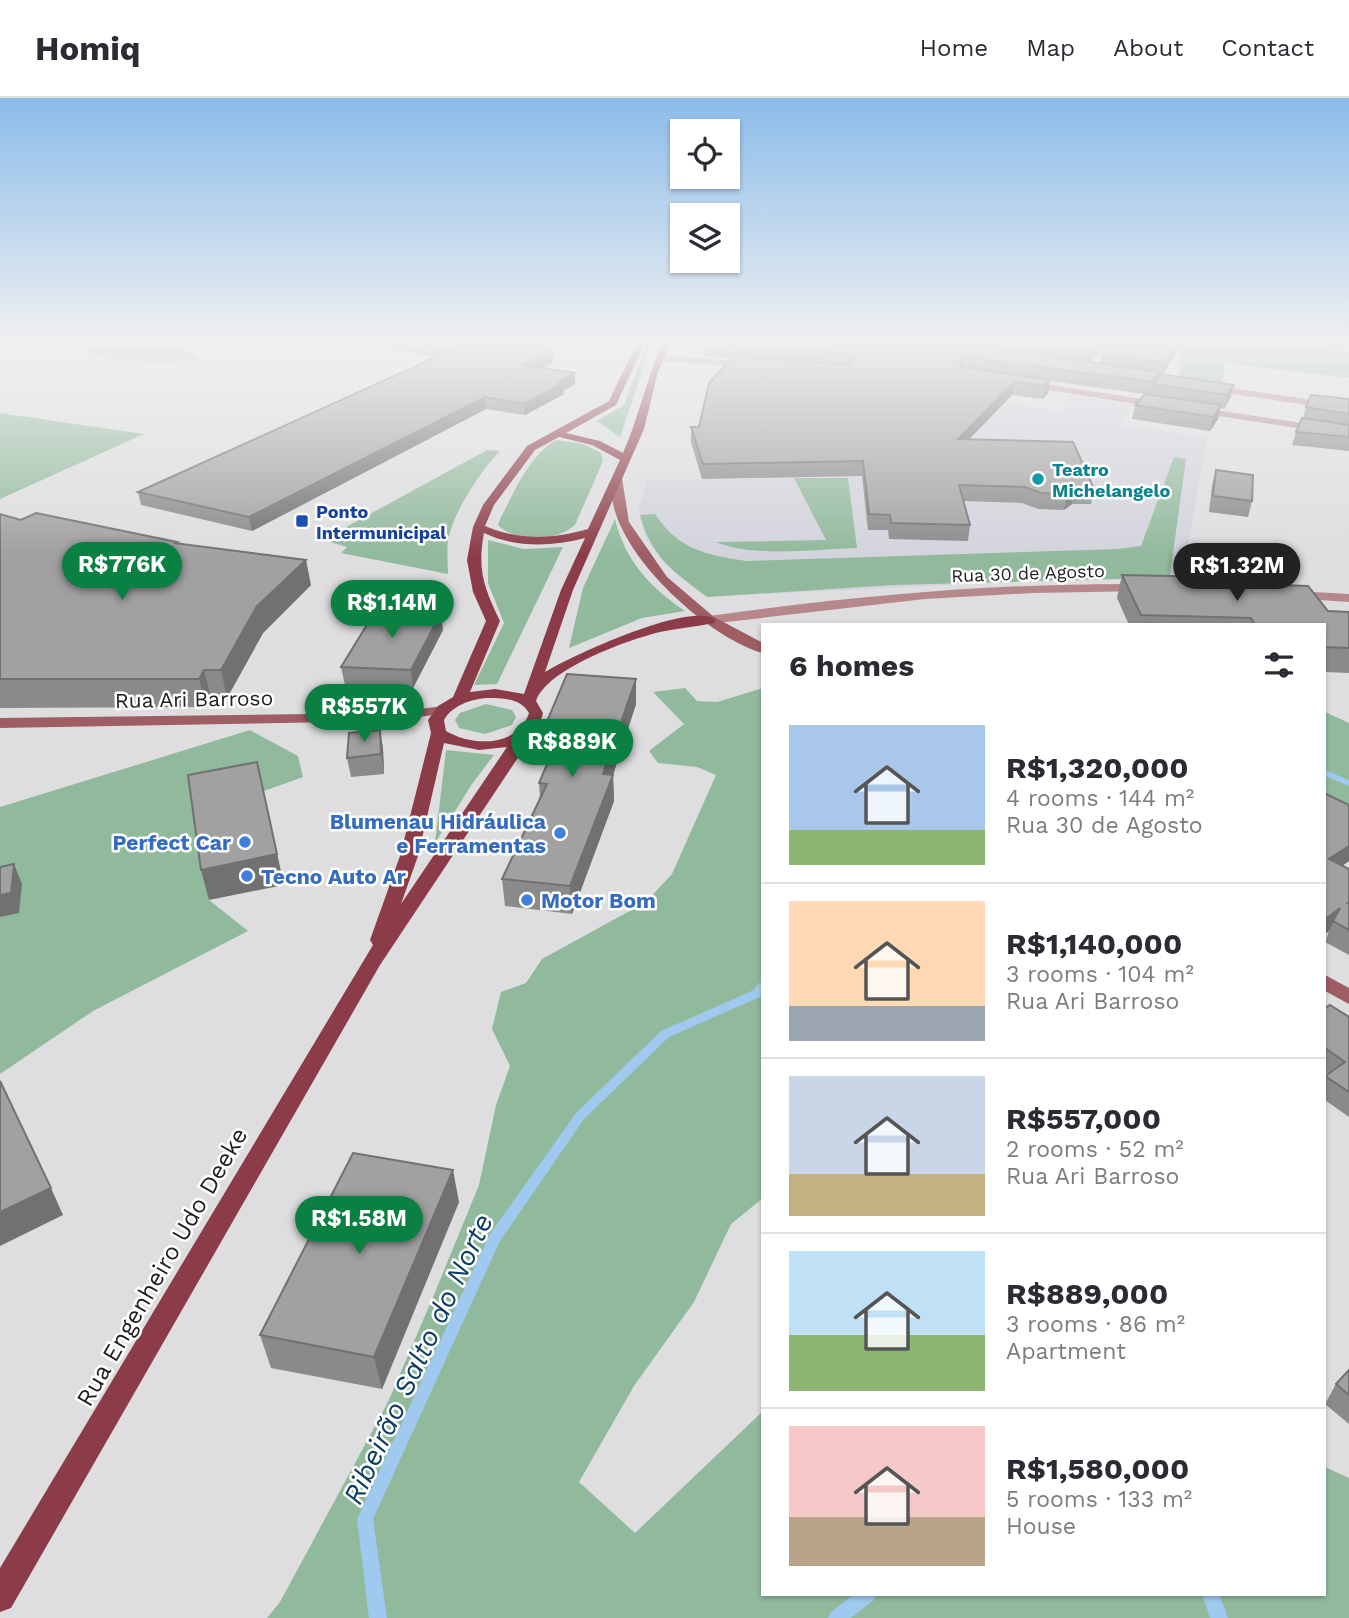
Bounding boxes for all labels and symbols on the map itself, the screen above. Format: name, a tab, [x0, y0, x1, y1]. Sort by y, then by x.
place label: Teatro Michelangelo	[1052, 459, 1170, 501]
marker: Teatro Michelangelo	[1030, 471, 1046, 487]
place label: Ponto Intermunicipal	[316, 501, 446, 543]
marker: Ponto Intermunicipal	[294, 513, 310, 529]
pin: R$776K	[65, 542, 179, 602]
pin: R$1.32M	[1172, 544, 1302, 603]
street label: Rua 30 de Agosto	[951, 560, 1105, 586]
pin: R$1.14M	[327, 580, 457, 640]
pin: R$557K	[307, 684, 421, 744]
street label: Rua Ari Barroso	[115, 685, 273, 713]
pin: R$889K	[515, 720, 629, 779]
place label: Blumenau Hidráulica e Ferramentas	[330, 809, 547, 858]
marker: Blumenau Hidráulica e Ferramentas	[552, 825, 568, 841]
place label: Perfect Car	[113, 830, 231, 855]
marker: Perfect Car	[237, 834, 253, 850]
place label: Tecno Auto Ar	[261, 864, 406, 889]
marker: Tecno Auto Ar	[239, 868, 255, 884]
place label: Motor Bom	[541, 888, 656, 913]
marker: Motor Bom	[519, 892, 535, 908]
street label: Rua Engenheiro Udo Deeke	[71, 1123, 253, 1411]
pin: R$1.58M	[294, 1196, 424, 1256]
water label: Ribeirão Salto do Norte	[336, 1209, 500, 1509]

